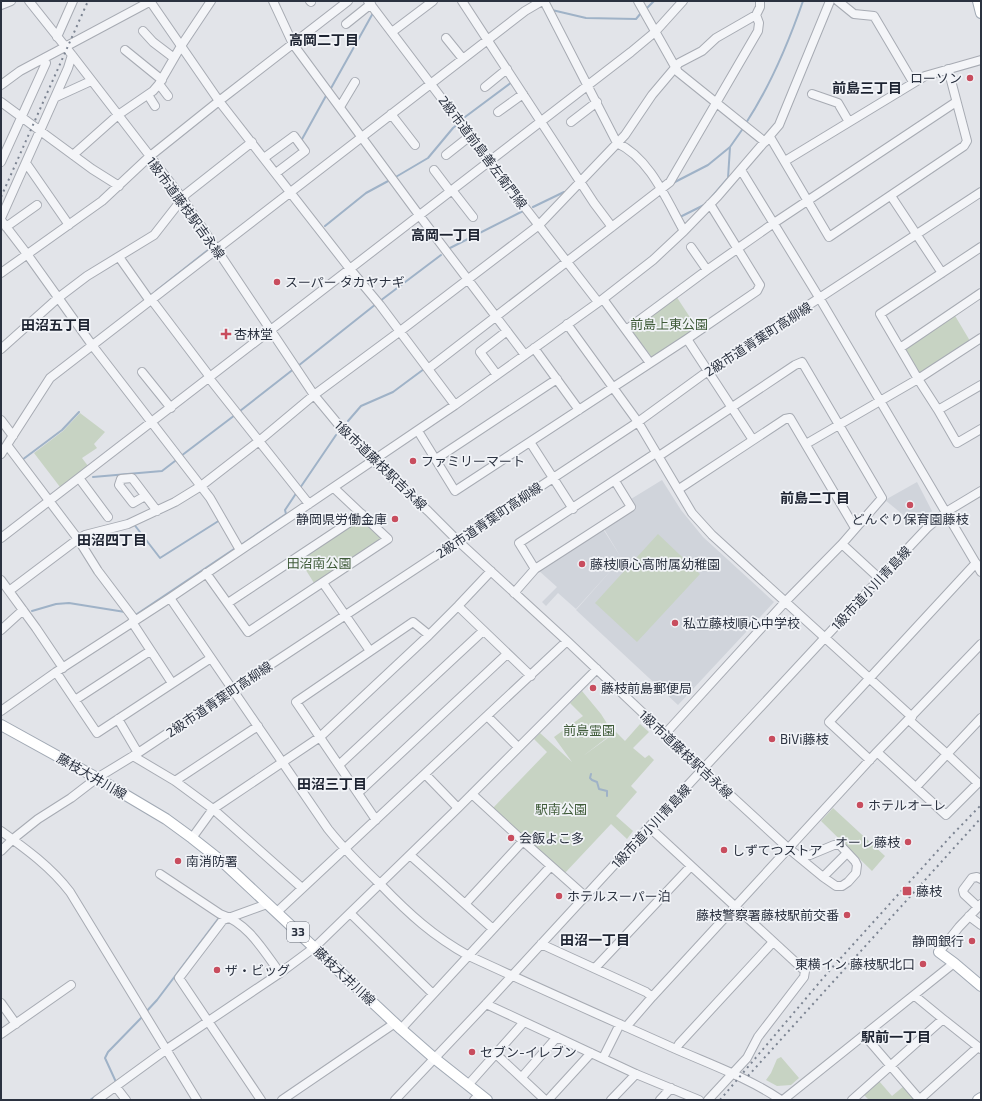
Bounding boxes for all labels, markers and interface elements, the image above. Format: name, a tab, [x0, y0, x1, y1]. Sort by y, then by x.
district label: 高岡二丁目	[289, 31, 359, 48]
place label: ローソン	[910, 70, 962, 86]
marker: ローソン	[965, 73, 975, 83]
district label: 前島三丁目	[832, 79, 902, 96]
street label: 2級市道前島善左衛門線	[435, 92, 531, 212]
street label: 1級市道藤枝駅吉永線	[144, 154, 228, 262]
district label: 高岡一丁目	[411, 226, 481, 243]
place label: スーパー タカヤナギ	[285, 274, 405, 290]
marker: スーパー タカヤナギ	[272, 277, 282, 287]
street label: 2級市道青葉町高柳線	[702, 298, 814, 380]
district label: 田沼五丁目	[21, 316, 91, 333]
park label: 前島上東公園	[630, 316, 708, 332]
place label: 杏林堂	[234, 326, 273, 342]
marker: 杏林堂	[221, 329, 231, 339]
street label: 1級市道藤枝駅吉永線	[331, 417, 431, 513]
place label: ファミリーマート	[421, 453, 525, 469]
marker: ファミリーマート	[408, 456, 418, 466]
street label: 2級市道青葉町高柳線	[433, 479, 545, 561]
district label: 前島二丁目	[780, 489, 850, 506]
marker: どんぐり保育園藤枝	[905, 500, 915, 510]
place label: 静岡県労働金庫	[296, 511, 387, 527]
place label: どんぐり保育園藤枝	[851, 511, 969, 527]
marker: 静岡県労働金庫	[390, 514, 400, 524]
district label: 田沼四丁目	[77, 531, 147, 548]
street label: 1級市道小川青島線	[828, 543, 914, 633]
park label: 田沼南公園	[286, 555, 352, 571]
place label: 藤枝順心高附属幼稚園	[590, 556, 720, 572]
marker: 藤枝順心高附属幼稚園	[577, 559, 587, 569]
place label: 私立藤枝順心中学校	[683, 615, 800, 631]
marker: 私立藤枝順心中学校	[670, 618, 680, 628]
street label: 2級市道青葉町高柳線	[163, 658, 275, 740]
place label: 藤枝前島郵便局	[601, 680, 692, 696]
marker: 藤枝前島郵便局	[588, 683, 598, 693]
street label: 1級市道藤枝駅吉永線	[636, 706, 736, 802]
park label: 前島霊園	[563, 722, 615, 738]
place label: BiVi藤枝	[780, 731, 829, 747]
marker: BiVi藤枝	[767, 734, 777, 744]
street label: 藤枝大井川線	[54, 750, 130, 802]
district label: 田沼三丁目	[297, 775, 367, 792]
street label: 1級市道小川青島線	[608, 781, 694, 871]
place label: ホテルオーレ	[868, 797, 946, 813]
marker: ホテルオーレ	[855, 800, 865, 810]
park label: 駅南公園	[535, 801, 587, 817]
place label: 会飯よこ多	[519, 830, 584, 846]
marker: 会飯よこ多	[506, 833, 516, 843]
place label: オーレ藤枝	[835, 834, 901, 850]
marker: オーレ藤枝	[903, 837, 913, 847]
place label: しずてつストア	[732, 842, 822, 858]
marker: しずてつストア	[719, 845, 729, 855]
place label: 南消防署	[186, 853, 238, 869]
marker: 南消防署	[173, 856, 183, 866]
place label: 藤枝	[916, 883, 943, 899]
marker: 藤枝	[901, 885, 913, 897]
place label: ホテルスーパー泊	[567, 888, 671, 904]
marker: ホテルスーパー泊	[554, 891, 564, 901]
place label: 藤枝警察署藤枝駅前交番	[696, 907, 839, 923]
marker: 藤枝警察署藤枝駅前交番	[842, 910, 852, 920]
road number: 33	[287, 922, 309, 942]
district label: 田沼一丁目	[560, 931, 630, 948]
place label: 静岡銀行	[912, 933, 964, 949]
marker: 静岡銀行	[967, 936, 977, 946]
street label: 藤枝大井川線	[311, 944, 379, 1008]
place label: 東横イン 藤枝駅北口	[795, 956, 915, 972]
marker: 東横イン 藤枝駅北口	[918, 959, 928, 969]
place label: ザ・ビッグ	[225, 962, 290, 978]
marker: ザ・ビッグ	[212, 965, 222, 975]
district label: 駅前一丁目	[861, 1028, 931, 1045]
place label: セブン-イレブン	[480, 1044, 577, 1060]
marker: セブン-イレブン	[467, 1047, 477, 1057]

